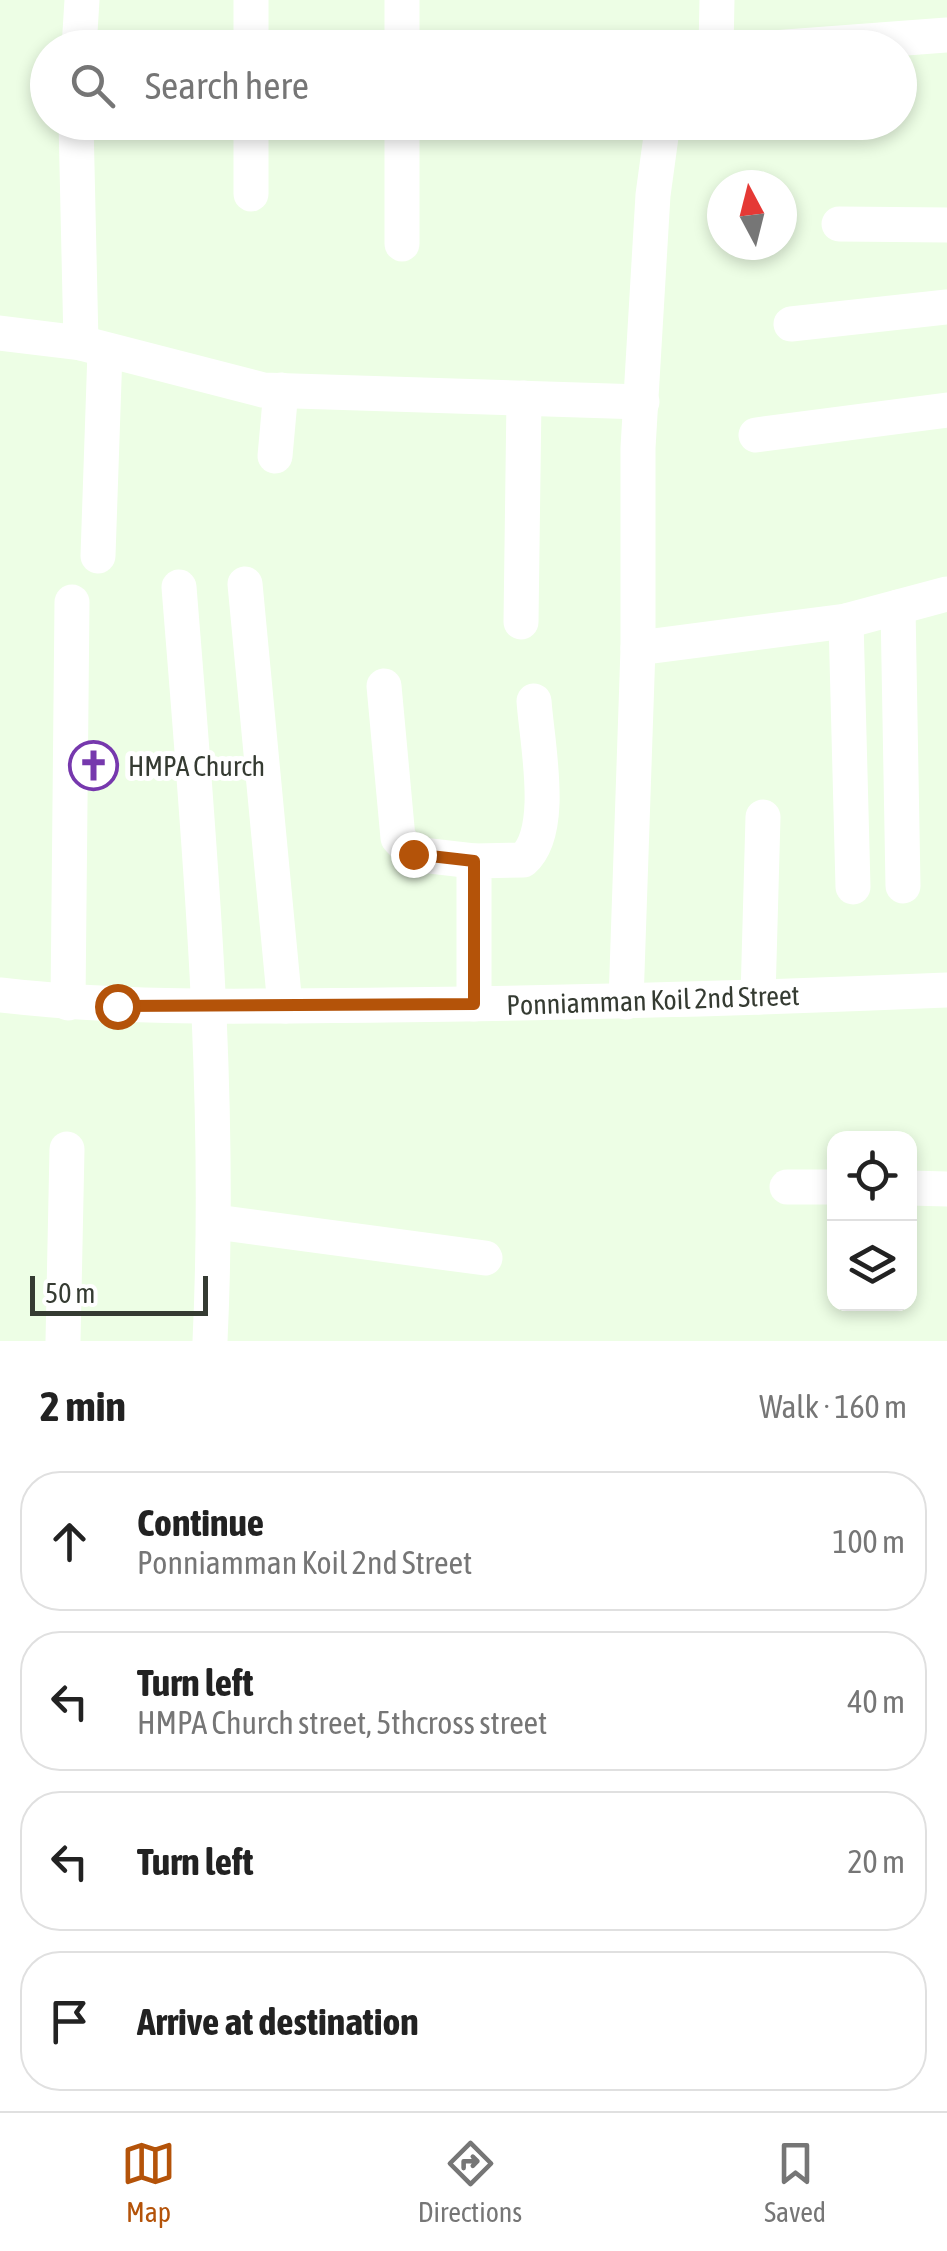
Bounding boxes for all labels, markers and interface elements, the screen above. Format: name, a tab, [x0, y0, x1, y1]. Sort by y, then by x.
search box	[30, 30, 917, 140]
icon: search	[65, 58, 120, 113]
text: Search here	[145, 64, 309, 107]
north arrow	[707, 170, 797, 260]
church icon: HMPA Church	[67, 740, 119, 792]
place label: HMPA Church	[128, 750, 265, 782]
route end	[391, 832, 437, 878]
street label: Ponniamman Koil 2nd Street	[506, 979, 800, 1021]
route start	[95, 984, 141, 1030]
map controls	[827, 1131, 917, 1311]
button: locate	[827, 1131, 917, 1221]
button: layers	[827, 1221, 917, 1311]
scale bar	[30, 1271, 208, 1316]
text: 50 m	[45, 1277, 95, 1309]
text: 2 min	[40, 1382, 126, 1430]
text: Walk · 160 m	[759, 1388, 907, 1425]
text: Continue	[137, 1501, 264, 1544]
icon: ahead	[42, 1514, 97, 1569]
text: 100 m	[832, 1523, 905, 1560]
text: Ponniamman Koil 2nd Street	[137, 1544, 472, 1581]
text: Turn left	[137, 1661, 253, 1704]
icon: left	[42, 1674, 97, 1729]
text: 40 m	[847, 1683, 905, 1720]
text: HMPA Church street, 5thcross street	[137, 1704, 547, 1741]
icon: left	[42, 1834, 97, 1889]
text: Turn left	[137, 1840, 253, 1883]
text: 20 m	[847, 1843, 905, 1880]
icon: arrive	[42, 1994, 97, 2049]
text: Arrive at destination	[137, 2000, 419, 2043]
tab: Map	[121, 2136, 176, 2228]
tab: Directions	[418, 2136, 522, 2228]
tab: Saved	[764, 2136, 826, 2228]

